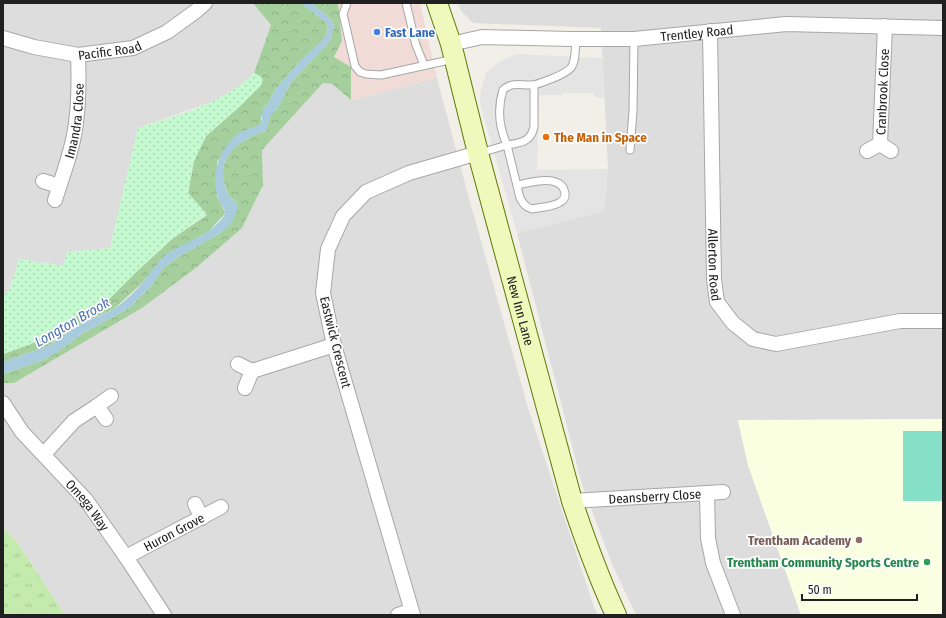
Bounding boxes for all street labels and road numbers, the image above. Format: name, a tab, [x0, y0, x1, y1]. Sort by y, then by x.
street label: Trentley Road	[660, 22, 734, 44]
street label: Pacific Road	[77, 38, 144, 63]
street label: Cranbrook Close	[873, 48, 892, 135]
street label: Imandra Close	[62, 83, 87, 160]
street label: Allerton Road	[705, 229, 724, 302]
street label: New Inn Lane	[504, 274, 537, 347]
street label: Eastwick Crescent	[317, 295, 354, 390]
street label: Omega Way	[63, 476, 112, 534]
street label: Deansberry Close	[608, 486, 702, 507]
street label: Huron Grove	[141, 510, 207, 554]

